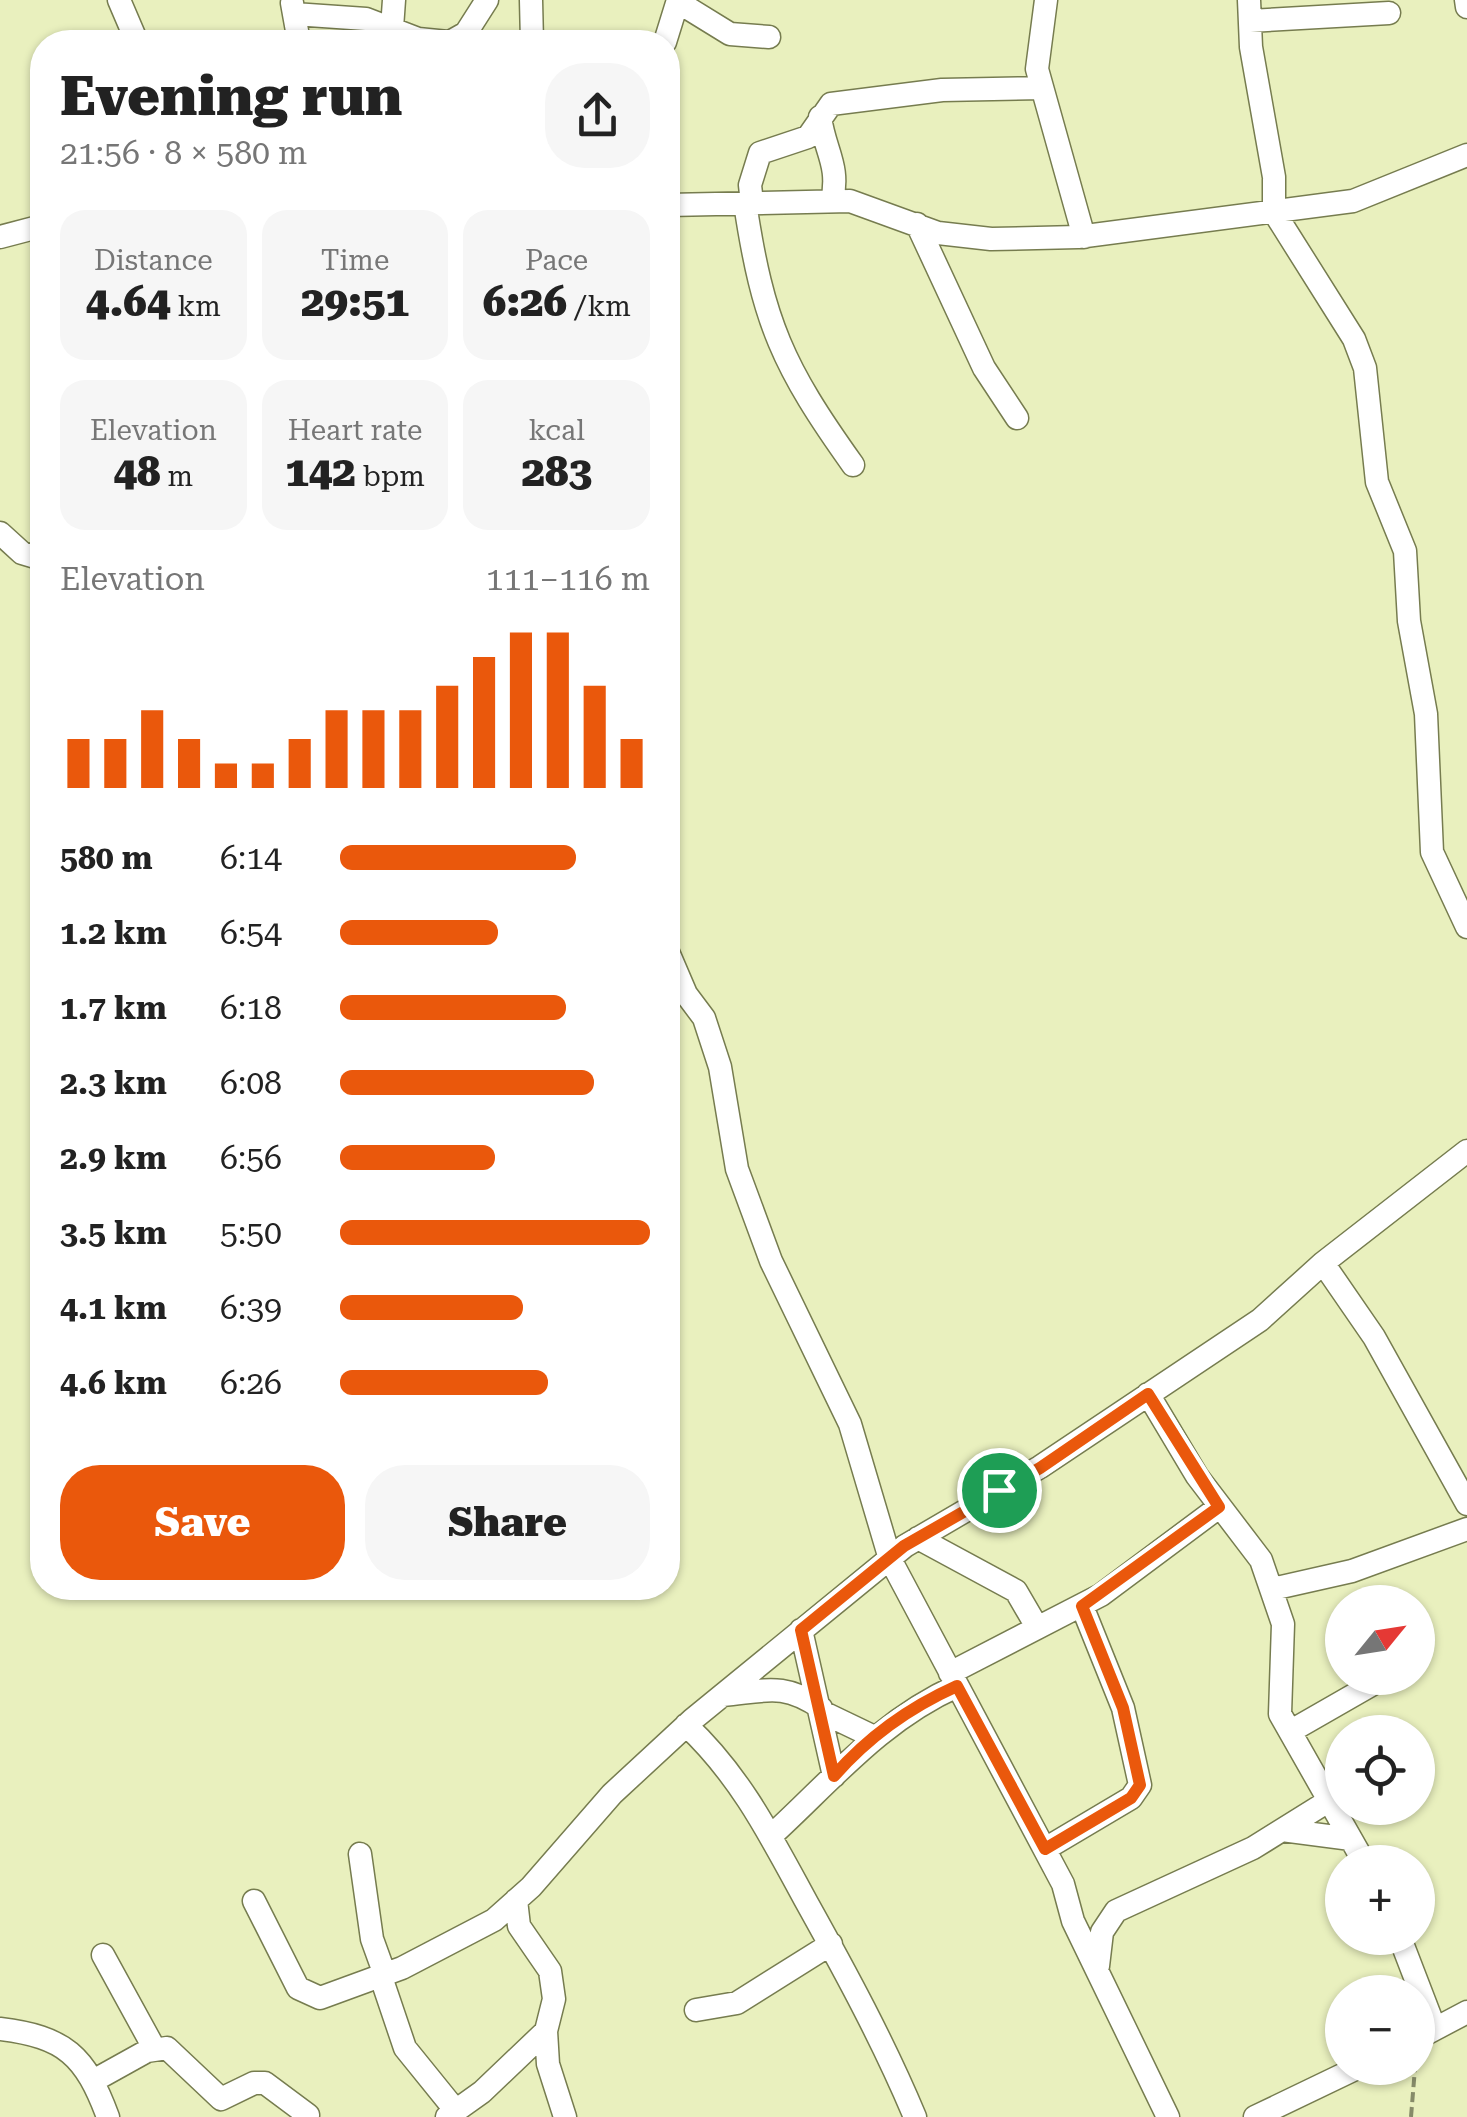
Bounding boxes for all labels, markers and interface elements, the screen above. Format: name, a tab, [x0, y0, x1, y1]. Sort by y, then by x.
button: share	[545, 63, 650, 168]
text: Evening run	[60, 64, 402, 128]
text: 21:56 · 8 × 580 m	[60, 134, 307, 172]
text: Distance	[94, 244, 213, 277]
text: Time	[321, 244, 389, 277]
text: Pace	[525, 244, 588, 277]
text: 4.64	[86, 277, 170, 326]
text: 29:51	[301, 277, 409, 326]
text: 6:26	[483, 277, 567, 326]
text: km	[170, 290, 221, 323]
text: /km	[567, 290, 631, 323]
text: Elevation	[90, 414, 217, 447]
text: Heart rate	[288, 414, 422, 447]
text: kcal	[528, 414, 585, 447]
text: 48	[113, 447, 161, 496]
text: 142	[285, 447, 356, 496]
text: 283	[521, 447, 592, 496]
text: m	[161, 460, 193, 493]
text: bpm	[356, 460, 425, 493]
text: Elevation	[60, 560, 205, 598]
text: 111–116 m	[486, 560, 650, 598]
text: 580 m	[60, 839, 153, 877]
text: 6:14	[220, 839, 282, 877]
text: 1.2 km	[60, 914, 167, 952]
text: 6:54	[220, 914, 282, 952]
text: 1.7 km	[60, 989, 167, 1027]
text: 6:18	[220, 989, 282, 1027]
text: 2.3 km	[60, 1064, 167, 1102]
text: 6:08	[220, 1064, 282, 1102]
text: 2.9 km	[60, 1139, 167, 1177]
text: 6:56	[220, 1139, 282, 1177]
text: 3.5 km	[60, 1214, 167, 1252]
text: 5:50	[220, 1214, 282, 1252]
text: 4.1 km	[60, 1289, 167, 1327]
text: 6:39	[220, 1289, 282, 1327]
text: 4.6 km	[60, 1364, 167, 1402]
text: 6:26	[220, 1364, 282, 1402]
pin	[957, 1448, 1042, 1533]
icon: arrive	[972, 1463, 1027, 1518]
button: Save	[60, 1465, 345, 1580]
button: Share	[365, 1465, 650, 1580]
north arrow	[1325, 1585, 1435, 1695]
map controls	[1325, 1585, 1435, 2085]
button: locate	[1325, 1715, 1435, 1825]
button: +	[1325, 1845, 1435, 1955]
button: −	[1325, 1975, 1435, 2085]

